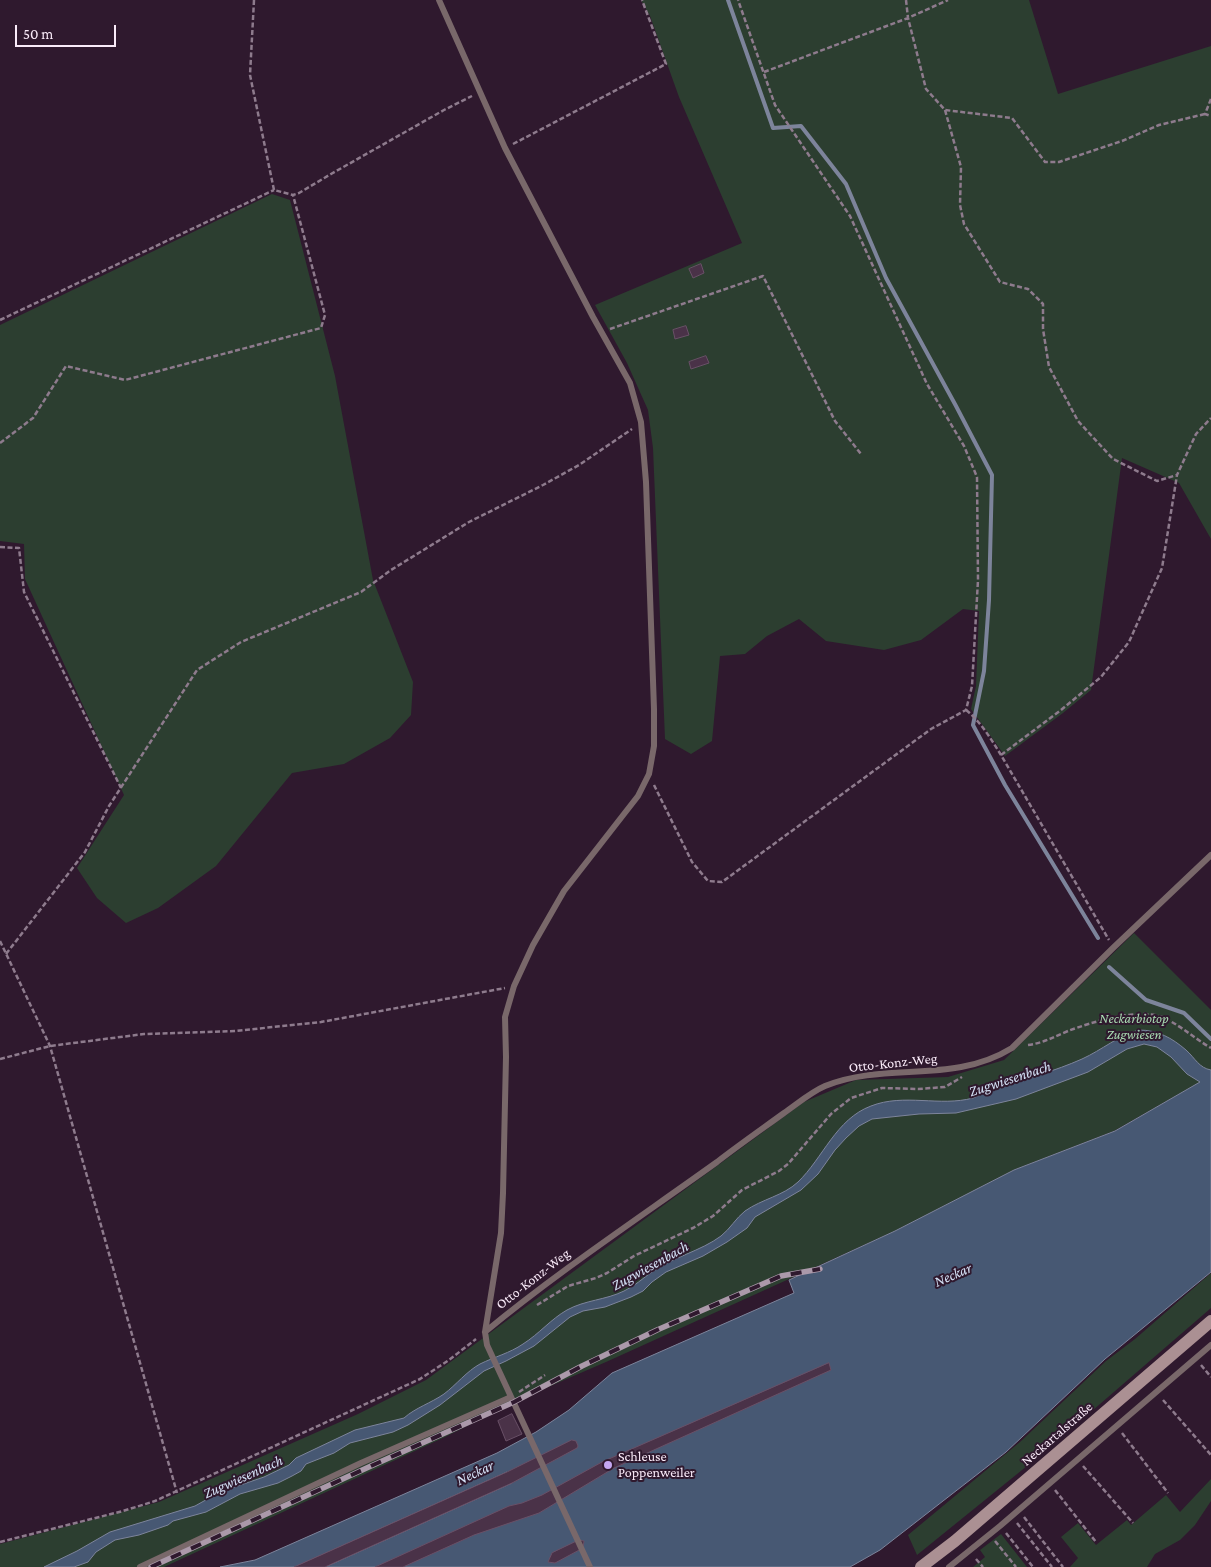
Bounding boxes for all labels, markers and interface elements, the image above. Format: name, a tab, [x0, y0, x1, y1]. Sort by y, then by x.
scale bar	[18, 15, 119, 47]
text: 50 m	[23, 26, 53, 42]
park label: Neckarbiotop Zugwiesen	[1099, 1011, 1169, 1044]
street label: Otto-Konz-Weg	[848, 1050, 938, 1076]
water label: Zugwiesenbach	[967, 1057, 1053, 1101]
water label: Zugwiesenbach	[608, 1237, 692, 1295]
street label: Otto-Konz-Weg	[493, 1245, 573, 1313]
water label: Neckar	[931, 1259, 975, 1291]
street label: Neckartalstraße	[1018, 1398, 1096, 1470]
place label: Schleuse Poppenweiler	[618, 1449, 695, 1481]
water label: Zugwiesenbach	[200, 1451, 286, 1503]
water label: Neckar	[453, 1457, 497, 1489]
marker: Schleuse Poppenweiler	[602, 1459, 614, 1471]

